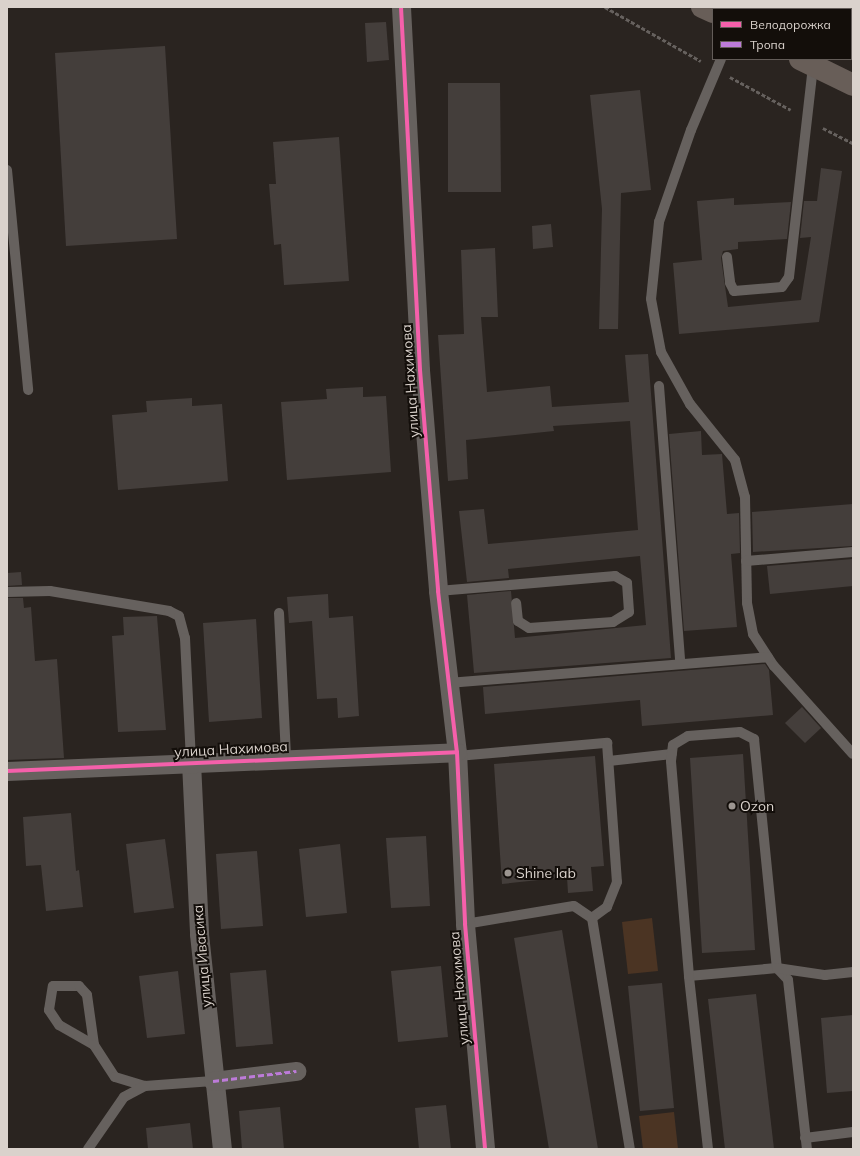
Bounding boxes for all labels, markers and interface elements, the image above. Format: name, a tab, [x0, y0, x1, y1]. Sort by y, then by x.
legend	[712, 8, 852, 60]
text: Велодорожка	[750, 17, 831, 32]
text: Тропа	[750, 37, 785, 52]
street label: улица Нахимова	[398, 324, 422, 438]
street label: улица Нахимова	[174, 738, 288, 760]
place label: Ozon	[740, 798, 774, 814]
marker: Ozon	[727, 801, 737, 811]
place label: Shine lab	[516, 865, 576, 881]
marker: Shine lab	[503, 868, 513, 878]
street label: улица Ивасика	[189, 904, 215, 1008]
street label: улица Нахимова	[446, 931, 472, 1045]

